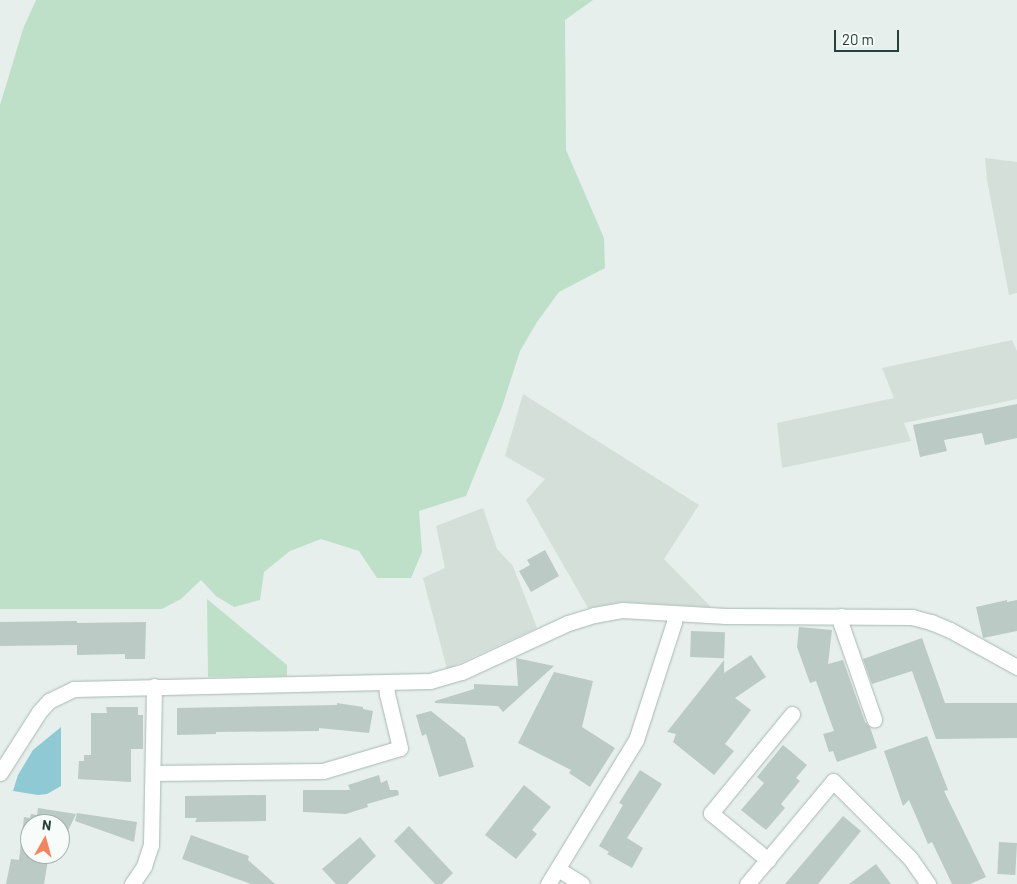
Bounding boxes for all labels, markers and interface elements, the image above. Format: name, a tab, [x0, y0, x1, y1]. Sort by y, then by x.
scale bar	[837, 20, 902, 52]
text: 20 m	[842, 30, 874, 48]
north arrow	[20, 814, 70, 864]
text: N	[41, 816, 52, 834]

